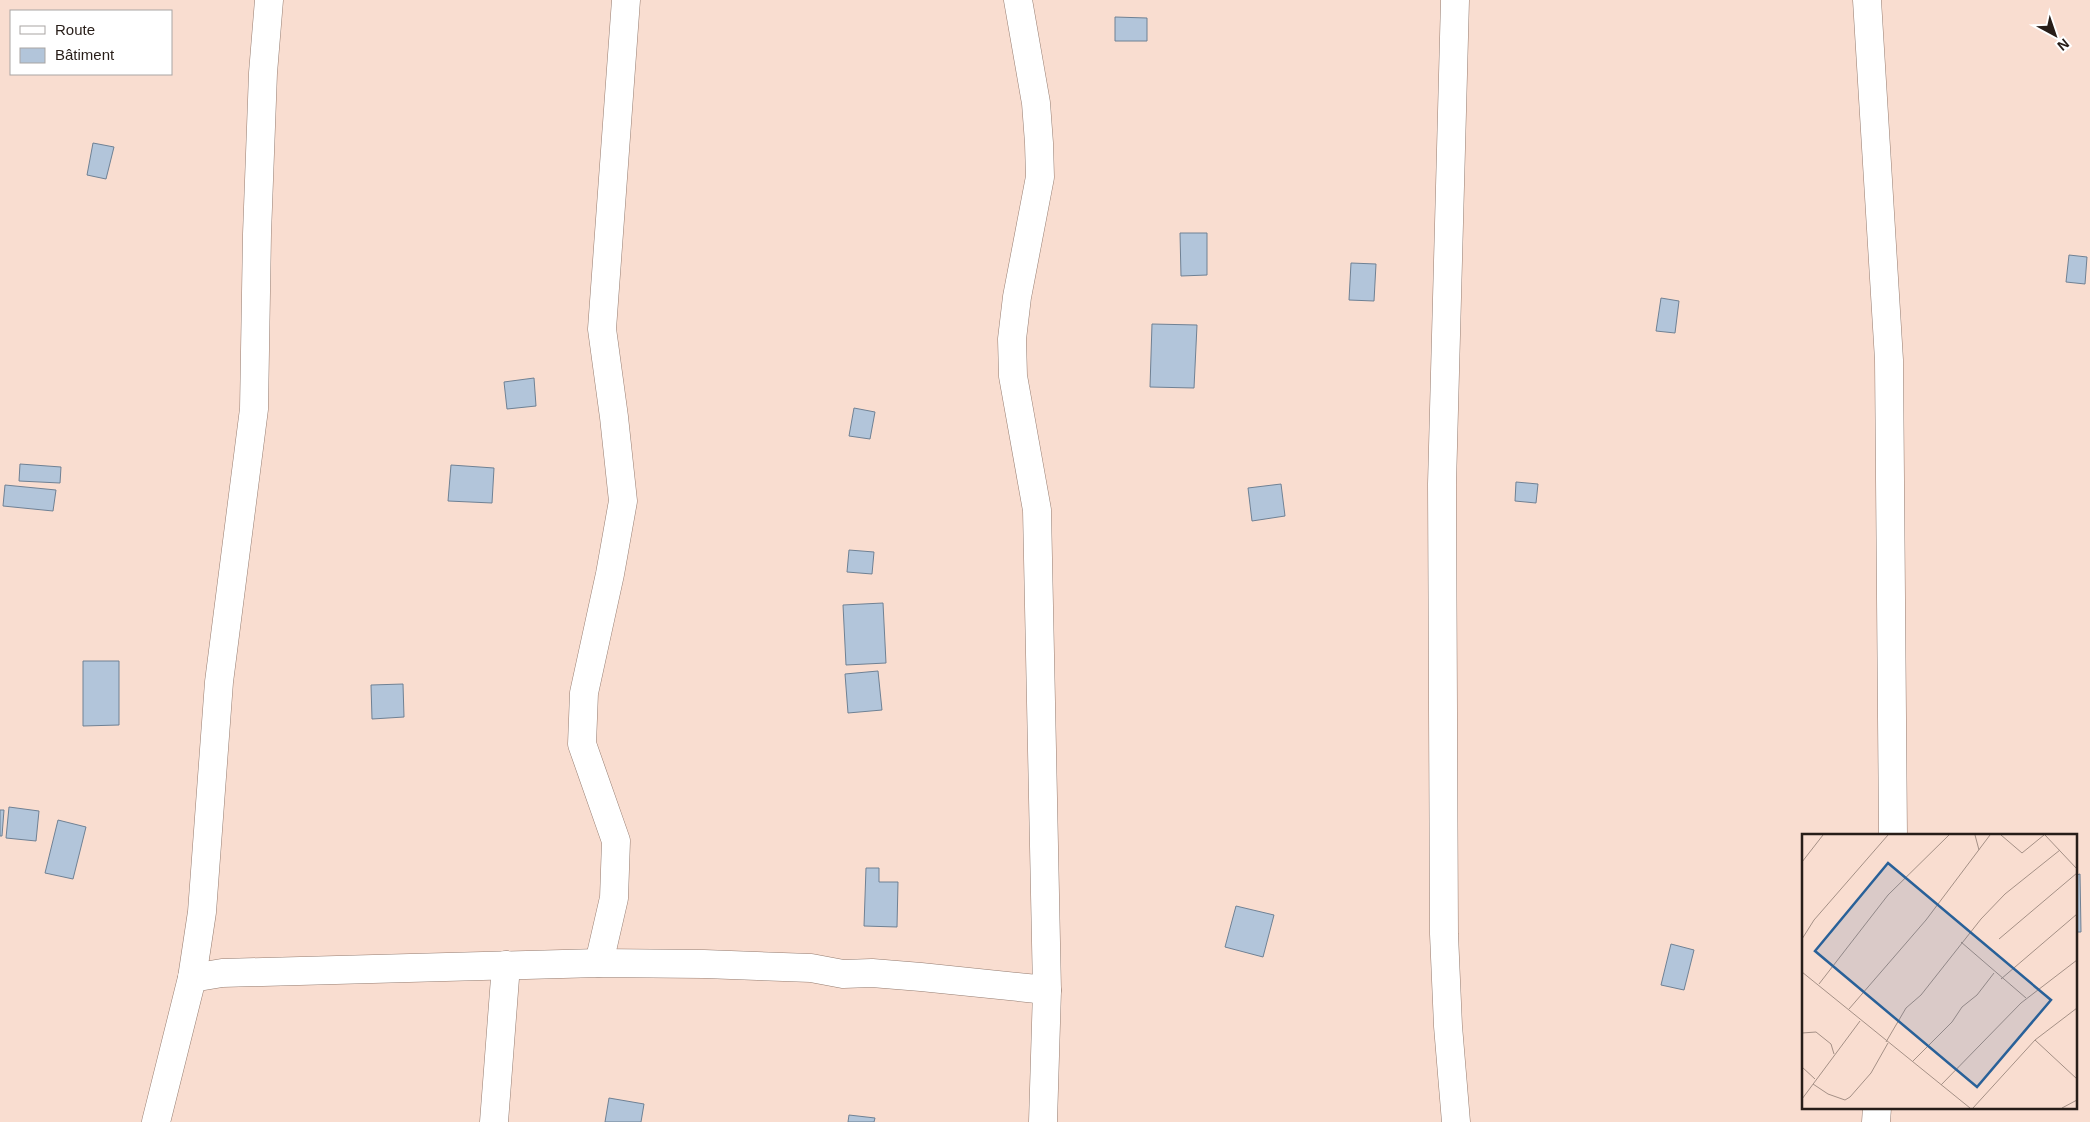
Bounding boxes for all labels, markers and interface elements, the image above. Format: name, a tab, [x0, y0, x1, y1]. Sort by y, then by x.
legend	[10, 10, 172, 75]
north arrow	[2030, 10, 2080, 60]
text: Route	[55, 21, 95, 38]
text: N	[2054, 36, 2072, 54]
text: Bâtiment	[55, 46, 115, 63]
inset map	[1802, 834, 2078, 1110]

